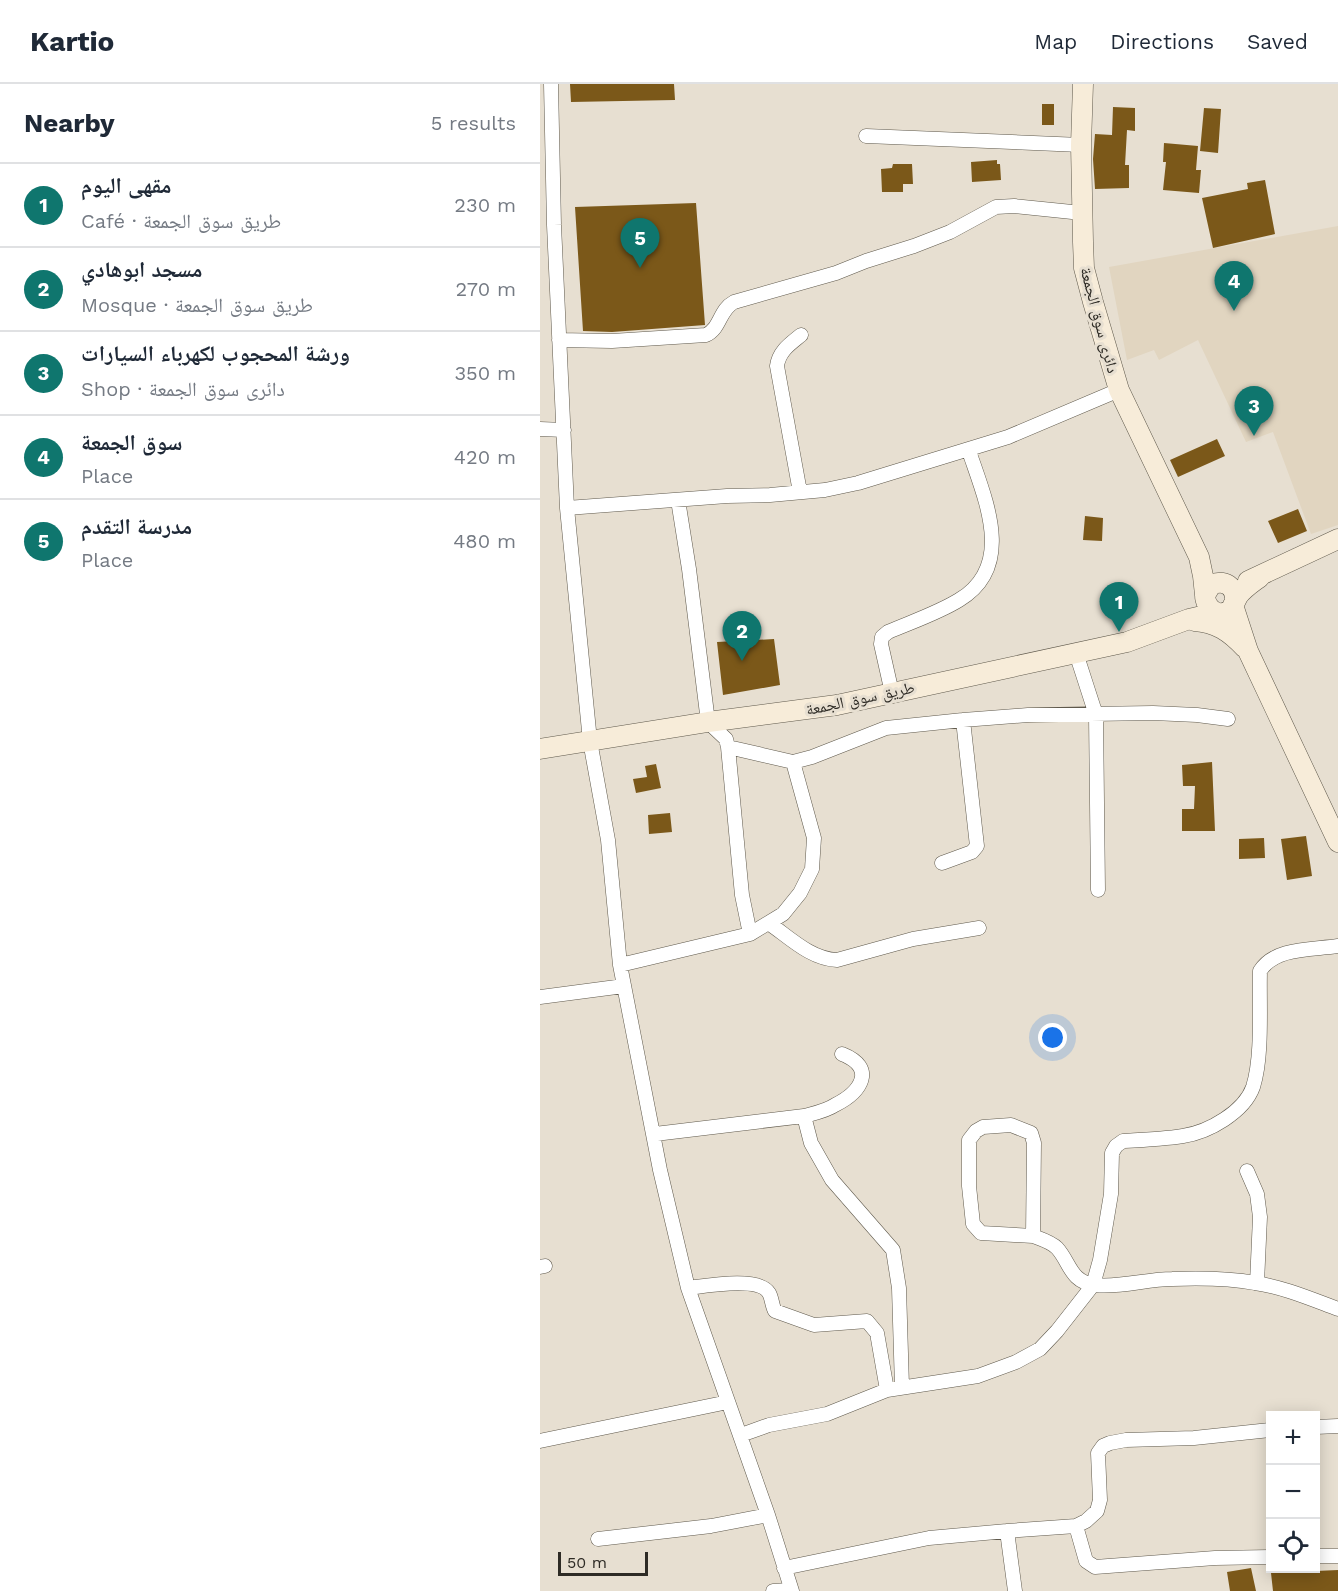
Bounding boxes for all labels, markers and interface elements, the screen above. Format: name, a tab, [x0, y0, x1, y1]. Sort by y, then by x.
text: Kartio	[30, 25, 114, 58]
text: Map	[1034, 29, 1077, 54]
text: Directions	[1110, 29, 1214, 54]
text: Saved	[1247, 29, 1308, 54]
text: Nearby	[24, 108, 115, 138]
text: 5 results	[431, 111, 516, 135]
text: مقهى اليوم	[81, 173, 171, 198]
text: 1	[39, 193, 48, 217]
text: 230 m	[454, 193, 516, 217]
text: Café · طريق سوق الجمعة	[81, 209, 281, 233]
pin: 5	[620, 218, 660, 268]
text: مسجد ابوهادي	[81, 257, 202, 282]
pin: 4	[1214, 262, 1254, 311]
street label: دائرى سوق الجمعة	[1075, 265, 1123, 375]
text: 2	[38, 277, 49, 301]
text: 270 m	[456, 277, 516, 301]
text: Mosque · طريق سوق الجمعة	[81, 293, 313, 317]
text: ورشة المحجوب لكهرباء السيارات	[81, 341, 350, 366]
text: 3	[38, 361, 49, 385]
text: 350 m	[454, 361, 516, 385]
text: Shop · دائرى سوق الجمعة	[81, 377, 285, 401]
pin: 3	[1234, 386, 1274, 436]
text: سوق الجمعة	[81, 430, 182, 455]
text: 4	[37, 445, 50, 469]
text: 420 m	[454, 445, 516, 469]
text: Place	[81, 464, 133, 488]
text: مدرسة التقدم	[81, 514, 192, 539]
text: 5	[38, 529, 49, 553]
text: 480 m	[453, 529, 516, 553]
text: Place	[81, 548, 133, 572]
pin: 1	[1100, 582, 1138, 632]
pin: 2	[722, 612, 762, 661]
street label: طريق سوق الجمعة	[804, 678, 916, 720]
your location	[1038, 1023, 1067, 1052]
map controls	[1266, 1411, 1320, 1573]
button: +	[1266, 1411, 1320, 1465]
button: −	[1266, 1465, 1320, 1519]
button: locate	[1266, 1519, 1320, 1573]
scale bar	[558, 1549, 648, 1576]
text: 50 m	[567, 1553, 607, 1572]

